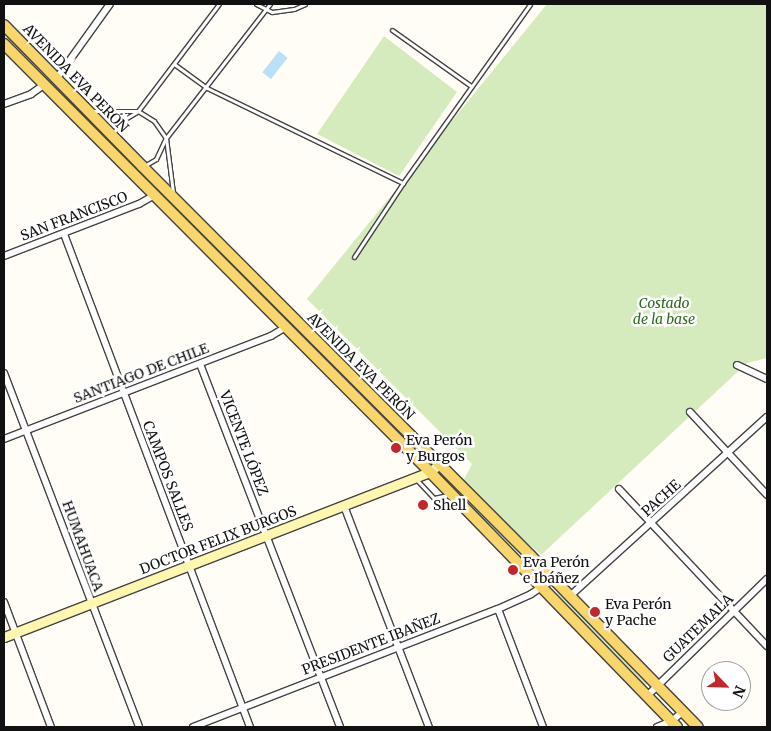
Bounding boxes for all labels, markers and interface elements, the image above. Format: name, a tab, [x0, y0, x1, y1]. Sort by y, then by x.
street label: AVENIDA EVA PERÓN	[20, 20, 132, 136]
street label: SAN FRANCISCO	[18, 188, 130, 244]
park label: Costado de la base	[633, 295, 695, 328]
street label: AVENIDA EVA PERÓN	[304, 309, 418, 423]
street label: SANTIAGO DE CHILE	[71, 339, 211, 407]
street label: VICENTE LÓPEZ	[216, 388, 272, 498]
street label: CAMPOS SALLES	[139, 419, 197, 533]
place label: Eva Perón y Burgos	[406, 432, 473, 464]
marker: Eva Perón y Burgos	[390, 442, 402, 454]
street label: PACHE	[638, 476, 684, 520]
place label: Shell	[433, 497, 466, 513]
street label: HUMAHUACA	[59, 498, 107, 594]
marker: Shell	[417, 499, 429, 511]
street label: DOCTOR FELIX BURGOS	[137, 502, 299, 578]
place label: Eva Perón e Ibáñez	[523, 554, 590, 586]
marker: Eva Perón e Ibáñez	[507, 564, 519, 576]
street label: GUATEMALA	[659, 590, 737, 666]
place label: Eva Perón y Pache	[605, 596, 672, 628]
marker: Eva Perón y Pache	[589, 606, 601, 618]
street label: PRESIDENTE IBAÑEZ	[300, 610, 442, 678]
north arrow	[701, 661, 751, 711]
text: N	[728, 683, 749, 700]

